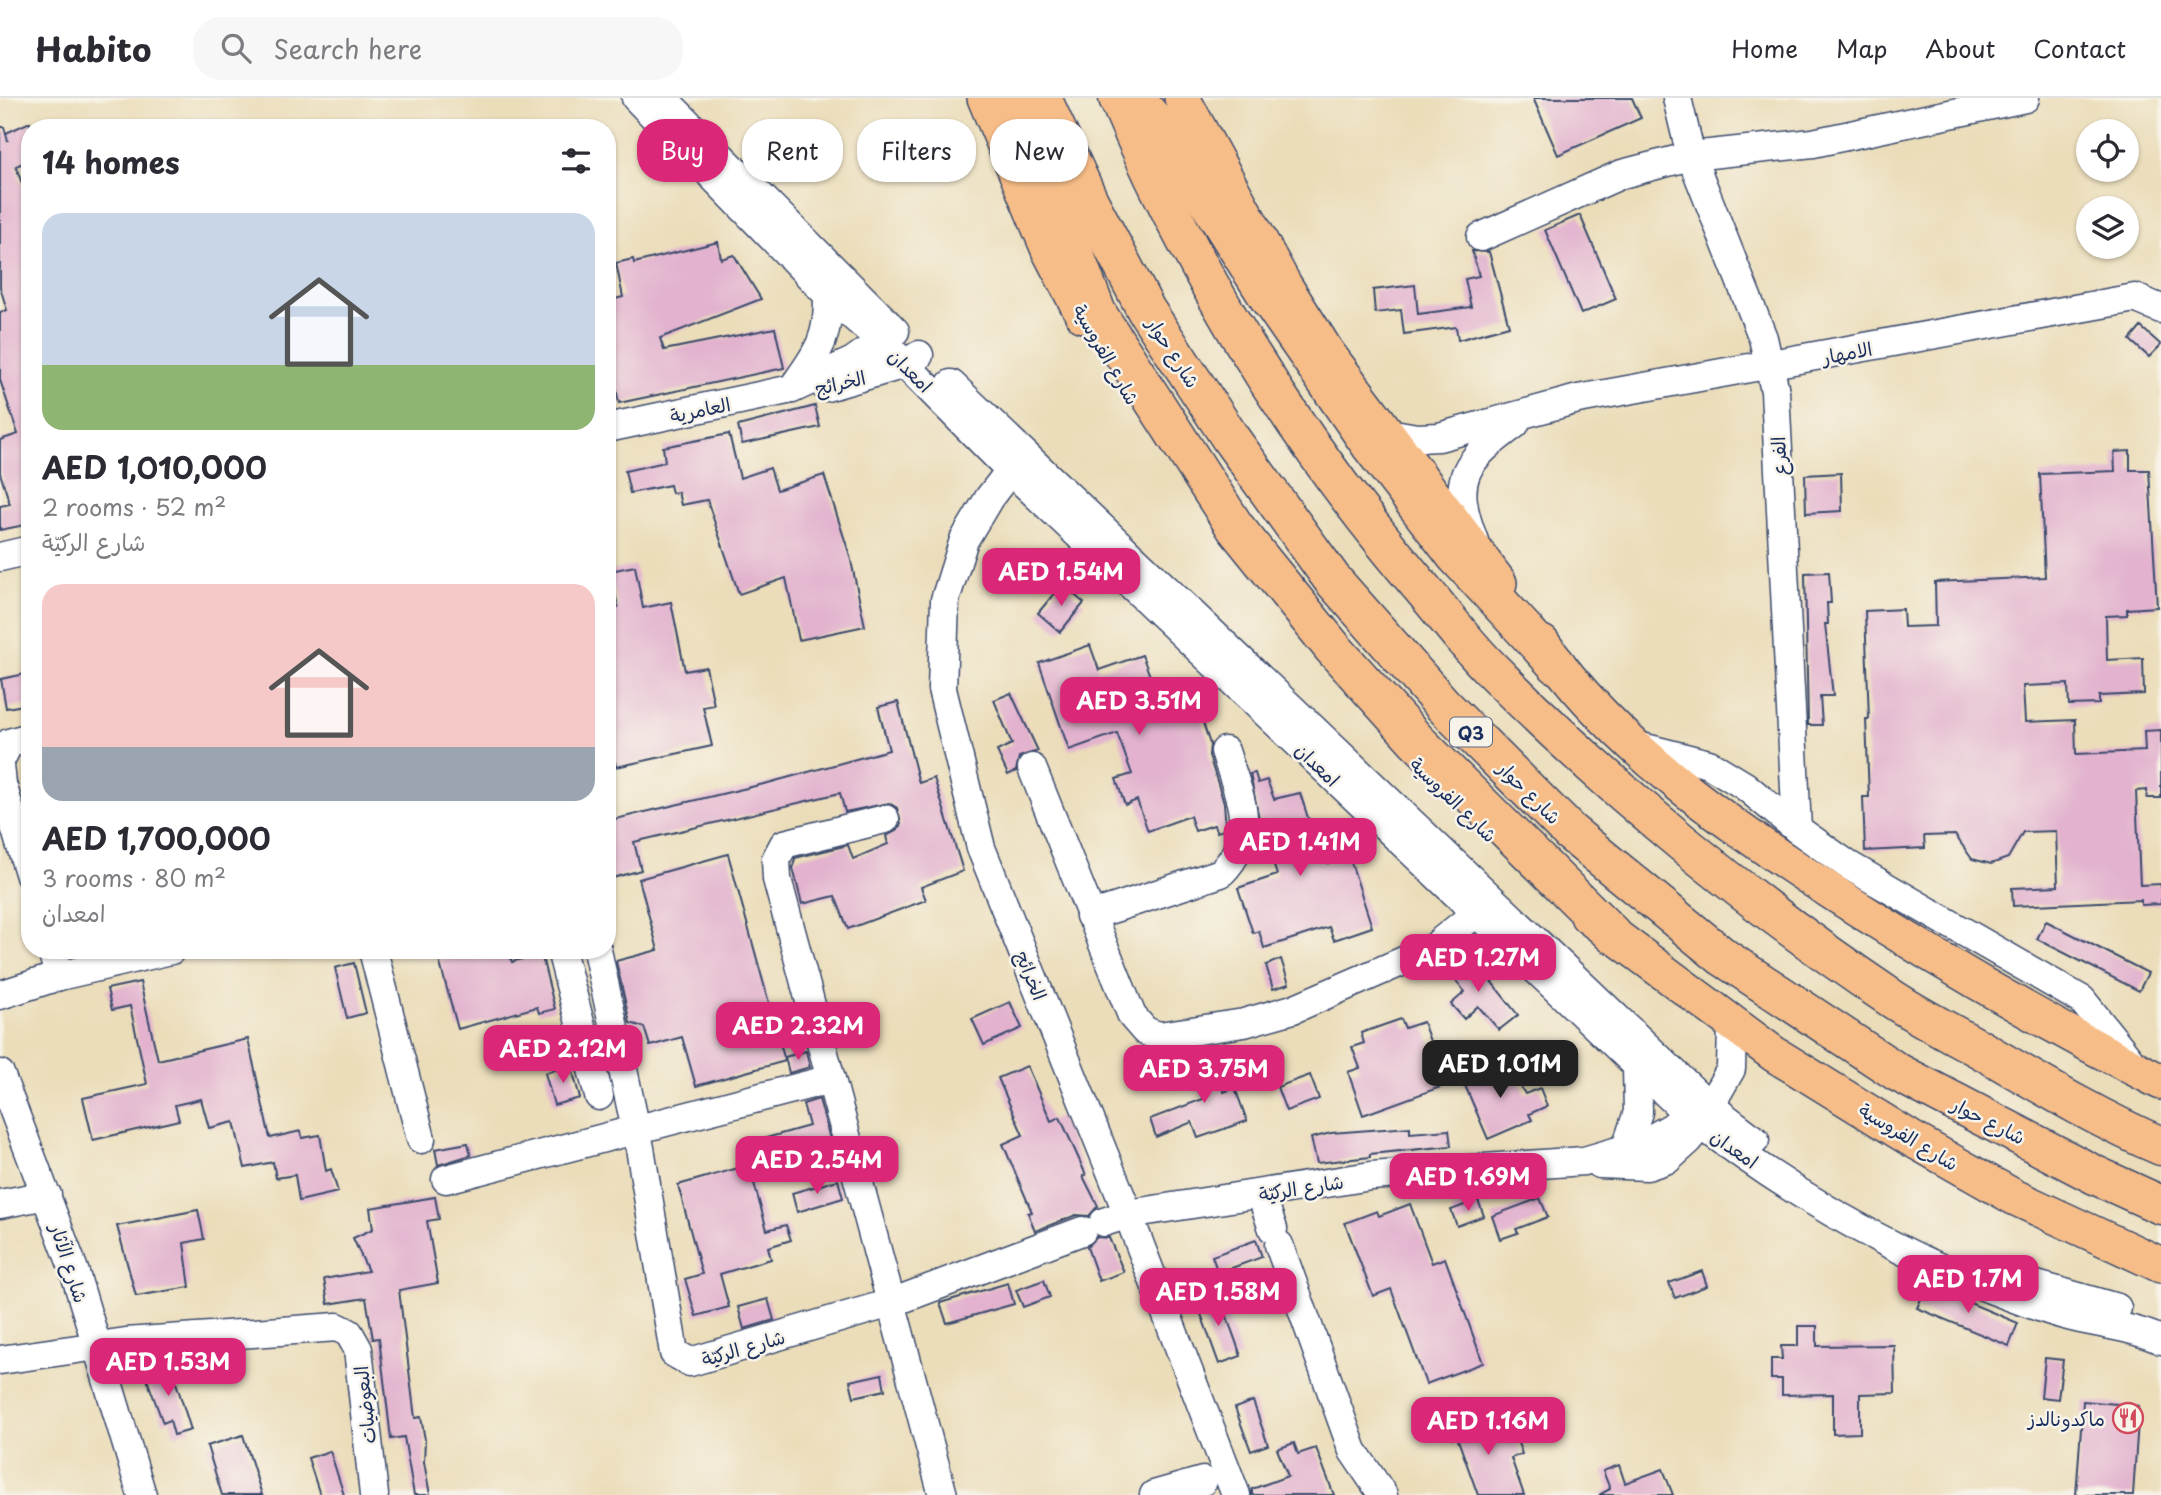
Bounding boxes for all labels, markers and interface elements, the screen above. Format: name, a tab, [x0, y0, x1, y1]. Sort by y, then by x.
search box	[193, 17, 683, 80]
text: Habito	[35, 23, 151, 73]
icon: search	[217, 29, 255, 67]
text: Search here	[273, 29, 422, 68]
text: Home	[1731, 30, 1798, 66]
text: Map	[1836, 30, 1887, 66]
text: About	[1925, 30, 1995, 66]
text: Contact	[2033, 30, 2126, 66]
chip: Buy	[637, 119, 728, 182]
chip: Rent	[742, 119, 843, 182]
chip: Filters	[857, 119, 976, 182]
chip: New	[990, 119, 1088, 182]
map controls	[2076, 119, 2139, 259]
button: locate	[2076, 119, 2139, 182]
text: 14 homes	[42, 139, 180, 184]
icon: filters	[557, 142, 595, 180]
button: layers	[2076, 196, 2139, 259]
icon: home	[256, 259, 382, 385]
street label: شارع الفروسية	[1066, 299, 1147, 410]
street label: شارع حوار	[1139, 309, 1207, 393]
street label: الامهار	[1818, 333, 1874, 371]
street label: امعدان	[883, 342, 939, 398]
street label: الخرائج	[812, 363, 868, 401]
street label: العامرية	[667, 389, 733, 429]
street label: الفرع	[1763, 436, 1794, 476]
text: AED 1,010,000	[42, 444, 267, 489]
text: 2 rooms · 52 m²	[42, 489, 226, 524]
text: شارع الركيّة	[42, 524, 146, 559]
pin: AED 1.54M	[981, 548, 1141, 608]
text: AED 1.54M	[998, 553, 1124, 588]
icon: home	[256, 630, 382, 756]
pin: AED 3.51M	[1059, 678, 1219, 737]
text: AED 3.51M	[1076, 682, 1202, 717]
road number: Q3	[1450, 718, 1492, 746]
street label: امعدان	[1289, 736, 1347, 792]
street label: شارع الفروسية	[1403, 750, 1504, 849]
street label: شارع حوار	[1490, 753, 1568, 831]
text: AED 1,700,000	[42, 815, 270, 860]
pin: AED 1.41M	[1220, 818, 1380, 878]
text: AED 1.41M	[1240, 823, 1360, 858]
text: 3 rooms · 80 m²	[42, 860, 226, 895]
text: امعدان	[42, 895, 105, 930]
pin: AED 1.27M	[1398, 934, 1558, 994]
text: AED 1.27M	[1416, 939, 1540, 974]
street label: الخرائج	[1009, 946, 1055, 1004]
pin: AED 2.32M	[718, 1002, 878, 1062]
text: AED 2.32M	[732, 1007, 864, 1042]
pin: AED 2.12M	[483, 1026, 643, 1085]
text: AED 2.12M	[499, 1030, 627, 1065]
pin: AED 1.01M	[1420, 1040, 1580, 1100]
text: AED 1.01M	[1438, 1045, 1562, 1080]
pin: AED 3.75M	[1124, 1046, 1284, 1105]
text: AED 3.75M	[1139, 1050, 1269, 1085]
street label: شارع حوار	[1945, 1089, 2031, 1151]
street label: شارع الفروسية	[1853, 1095, 1964, 1178]
street label: امعدان	[1706, 1122, 1764, 1174]
pin: AED 2.54M	[737, 1136, 897, 1196]
text: AED 2.54M	[751, 1141, 883, 1176]
pin: AED 1.69M	[1388, 1154, 1548, 1213]
text: AED 1.69M	[1406, 1158, 1530, 1193]
street label: شارع الركيّة	[1257, 1166, 1346, 1209]
street label: شارع الآثار	[43, 1218, 96, 1306]
pin: AED 1.7M	[1896, 1256, 2040, 1315]
text: AED 1.7M	[1914, 1260, 2022, 1295]
pin: AED 1.58M	[1138, 1268, 1298, 1328]
text: AED 1.58M	[1156, 1273, 1280, 1308]
street label: شارع الركيّة	[698, 1322, 788, 1373]
pin: AED 1.53M	[88, 1338, 248, 1398]
text: AED 1.53M	[106, 1343, 230, 1378]
street label: البعوضيات	[346, 1365, 382, 1445]
pin: AED 1.16M	[1408, 1398, 1568, 1457]
restaurant icon: ماكدونالدز	[2111, 1401, 2145, 1435]
text: AED 1.16M	[1427, 1402, 1549, 1437]
place label: ماكدونالدز	[2026, 1404, 2105, 1432]

